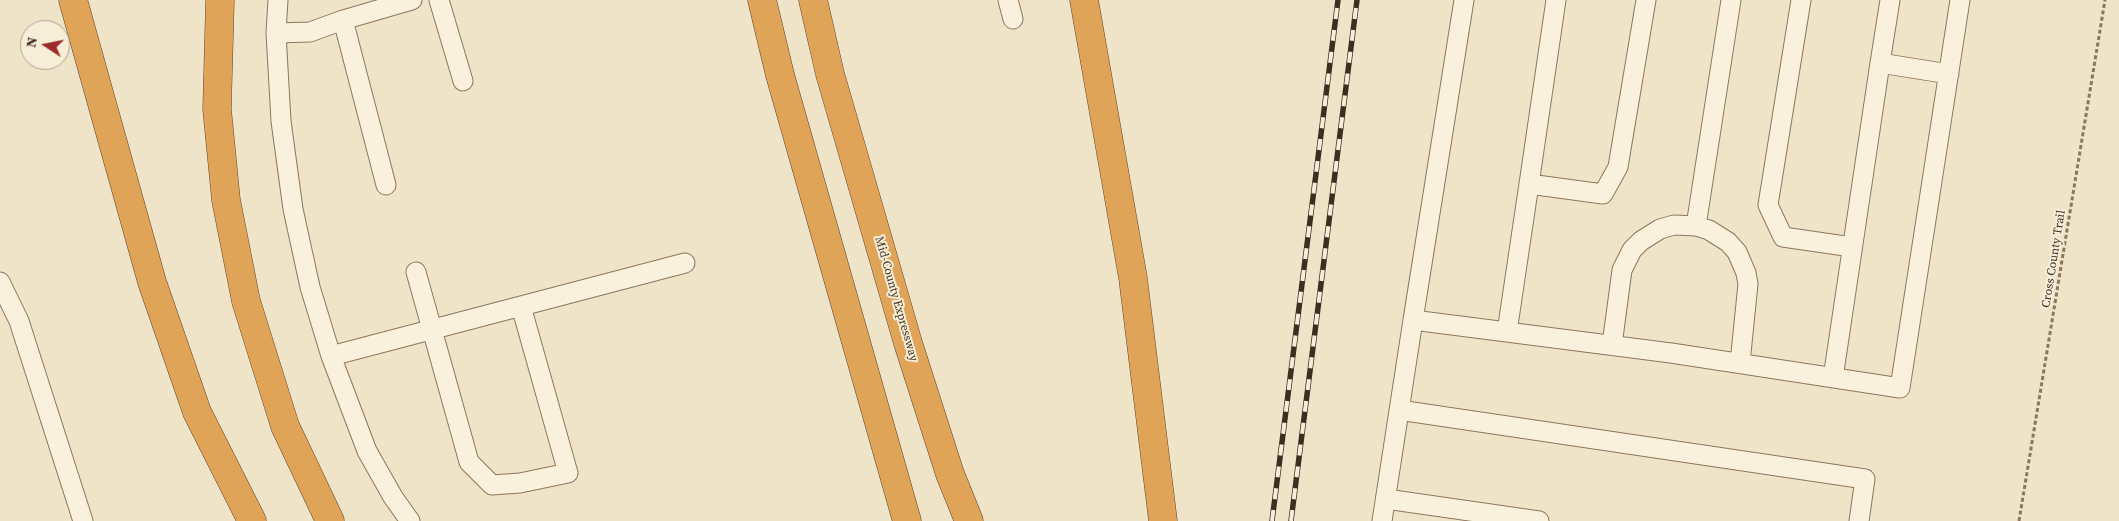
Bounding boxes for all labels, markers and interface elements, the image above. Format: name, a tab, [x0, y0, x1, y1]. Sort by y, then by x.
north arrow	[20, 20, 70, 70]
text: N	[20, 35, 42, 49]
street label: Cross County Trail	[2039, 209, 2069, 309]
street label: Mid-County Expressway	[871, 235, 921, 363]

